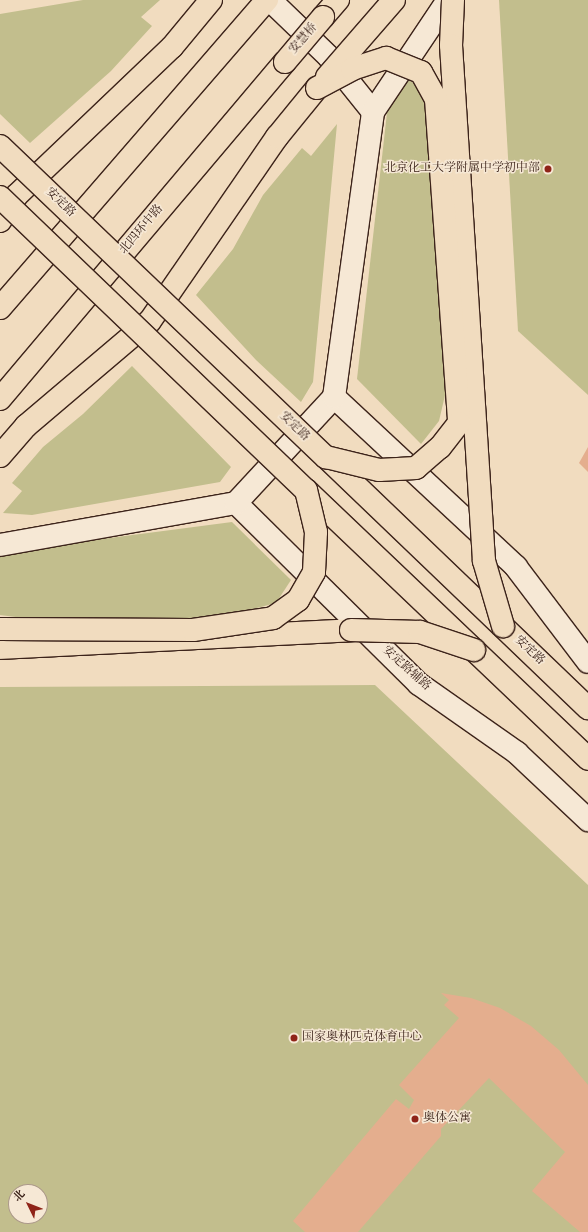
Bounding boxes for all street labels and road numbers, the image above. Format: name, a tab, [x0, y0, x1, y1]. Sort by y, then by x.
street label: 安慧桥	[287, 21, 321, 57]
street label: 安定路	[42, 185, 78, 221]
street label: 北四环中路	[117, 202, 167, 258]
street label: 安定路	[276, 409, 312, 445]
street label: 安定路	[511, 633, 547, 669]
street label: 安定路辅路	[379, 644, 433, 694]

